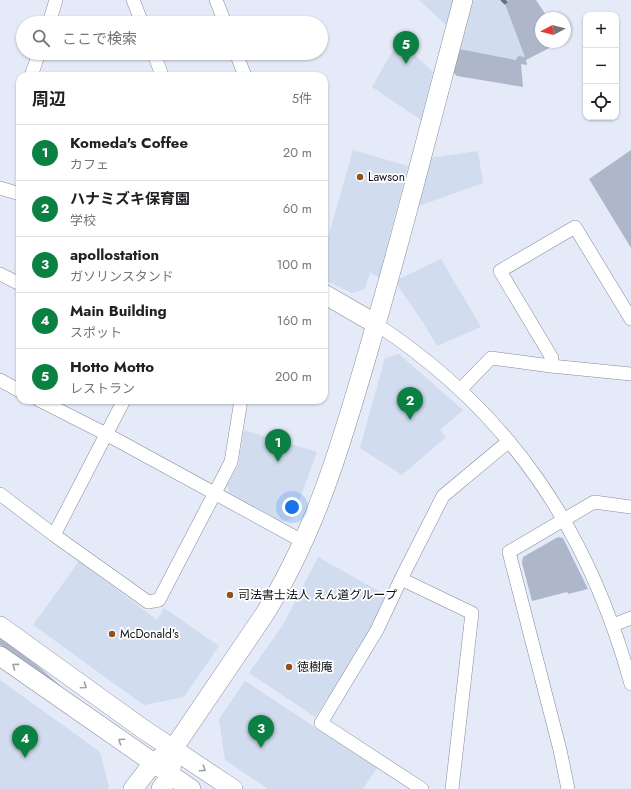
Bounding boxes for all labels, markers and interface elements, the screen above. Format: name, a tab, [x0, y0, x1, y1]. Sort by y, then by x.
north arrow	[535, 12, 571, 48]
map controls	[583, 12, 619, 120]
button: +	[583, 12, 619, 48]
search box	[16, 16, 328, 60]
icon: search	[30, 27, 52, 49]
text: ここで検索	[62, 28, 137, 50]
pin: 5	[393, 31, 419, 64]
button: −	[583, 48, 619, 84]
button: locate	[583, 84, 619, 120]
text: 周辺	[32, 87, 66, 111]
text: 5件	[292, 89, 312, 108]
text: Komeda's Coffee	[70, 132, 188, 154]
text: 1	[42, 143, 48, 162]
text: 20 m	[283, 143, 312, 162]
text: カフェ	[70, 155, 109, 174]
place label: Lawson	[368, 168, 405, 186]
marker: Lawson	[355, 172, 365, 182]
text: ハナミズキ保育園	[70, 188, 190, 210]
text: 2	[41, 199, 49, 218]
text: 60 m	[283, 199, 312, 218]
text: 学校	[70, 211, 96, 230]
text: apollostation	[70, 244, 159, 266]
text: 3	[41, 255, 49, 274]
text: 100 m	[277, 255, 312, 274]
text: ガソリンスタンド	[70, 267, 174, 286]
text: Main Building	[70, 300, 167, 322]
text: 4	[40, 311, 50, 330]
text: 160 m	[277, 311, 312, 330]
text: スポット	[70, 323, 122, 342]
text: Hotto Motto	[70, 356, 154, 378]
text: 5	[41, 367, 49, 386]
text: 200 m	[275, 367, 312, 386]
text: レストラン	[70, 379, 135, 398]
pin: 2	[397, 387, 423, 420]
pin: 1	[265, 429, 291, 462]
your location	[282, 497, 302, 517]
place label: 司法書士法人 えん道グループ	[238, 586, 397, 604]
marker: 司法書士法人 えん道グループ	[225, 590, 235, 600]
place label: McDonald's	[120, 625, 179, 643]
marker: McDonald's	[107, 629, 117, 639]
place label: 徳樹庵	[297, 658, 333, 676]
marker: 徳樹庵	[284, 662, 294, 672]
one-way arrow	[12, 664, 19, 671]
one-way arrow	[79, 681, 86, 688]
pin: 3	[248, 715, 274, 748]
pin: 4	[12, 725, 38, 758]
one-way arrow	[118, 738, 125, 746]
one-way arrow	[199, 764, 206, 772]

